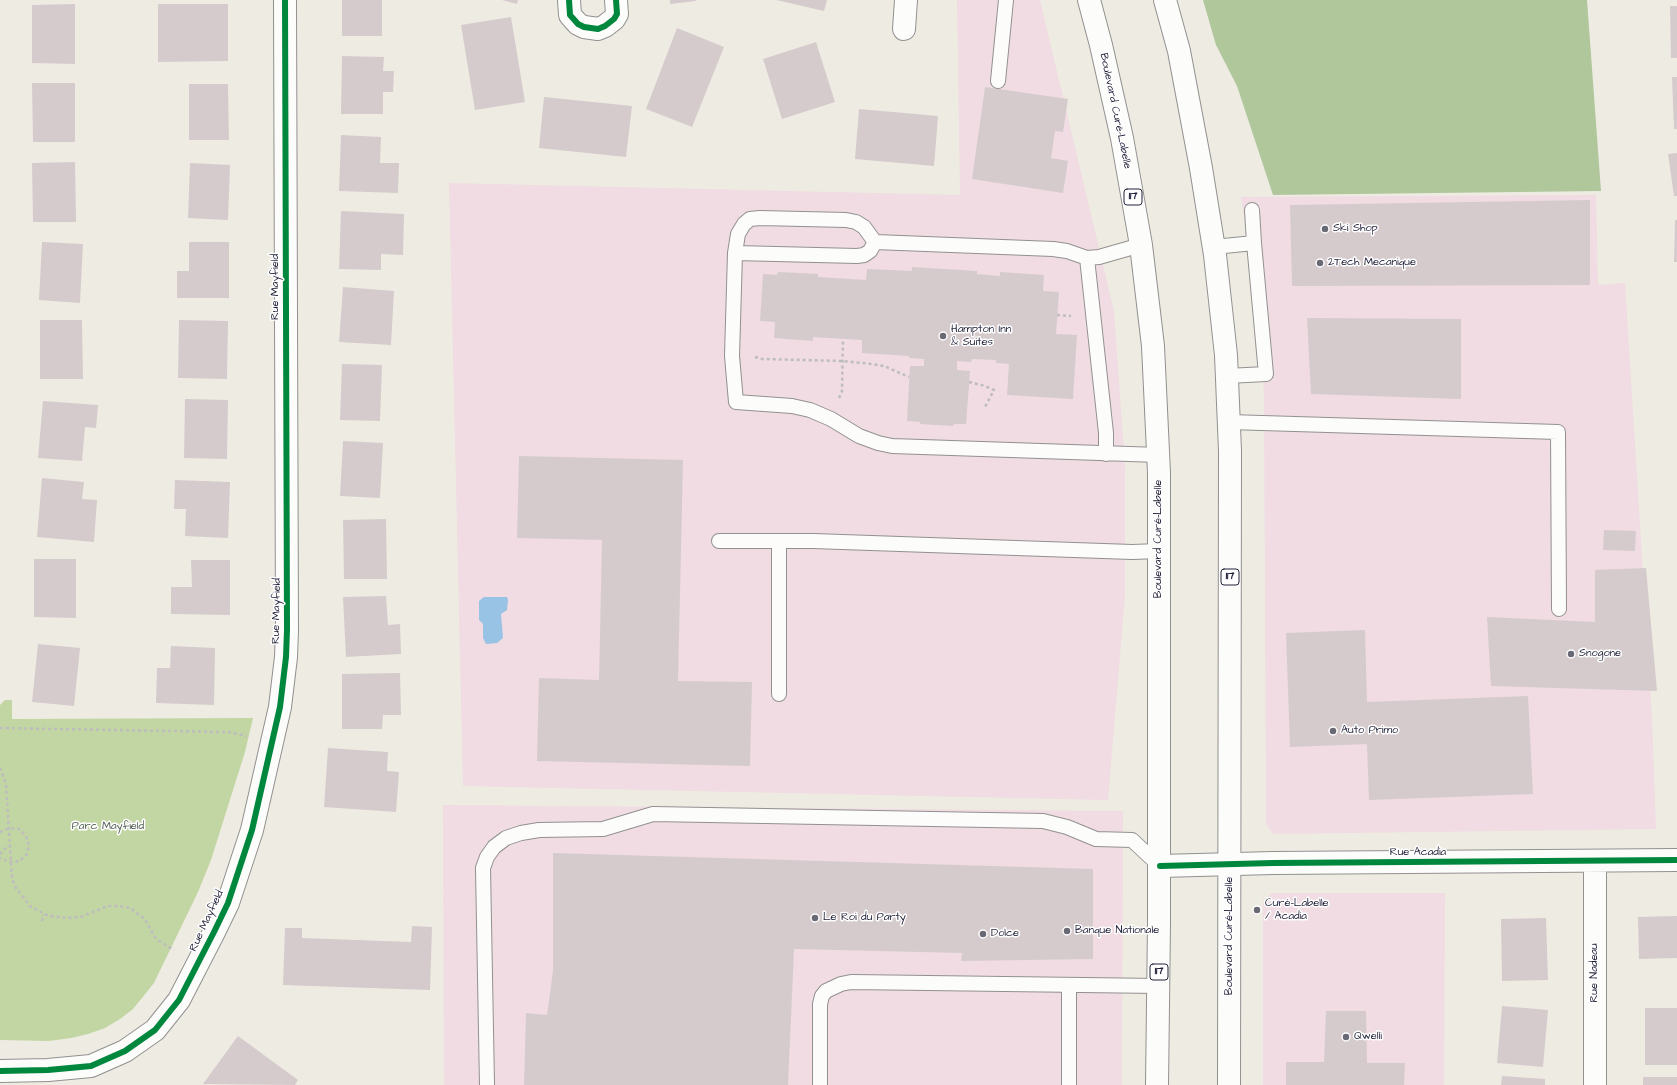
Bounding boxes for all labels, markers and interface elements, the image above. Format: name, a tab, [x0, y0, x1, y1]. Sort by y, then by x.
street label: Boulevard Curé-Labelle	[1096, 52, 1134, 170]
road number: 117	[1124, 189, 1142, 205]
place label: Ski Shop	[1333, 222, 1378, 236]
marker: Ski Shop	[1320, 224, 1330, 234]
street label: Rue Mayfield	[269, 254, 283, 320]
place label: 2Tech Mecanique	[1328, 256, 1416, 270]
marker: 2Tech Mecanique	[1315, 258, 1325, 268]
place label: Hampton Inn & Suites	[951, 323, 1011, 349]
marker: Hampton Inn & Suites	[938, 331, 948, 341]
street label: Boulevard Curé-Labelle	[1152, 480, 1166, 598]
road number: 117	[1221, 569, 1239, 585]
street label: Rue Mayfield	[270, 578, 284, 644]
place label: Snogone	[1579, 647, 1621, 661]
marker: Snogone	[1566, 649, 1576, 659]
place label: Auto Primo	[1341, 724, 1398, 738]
marker: Auto Primo	[1328, 726, 1338, 736]
park label: Parc Mayfield	[72, 820, 144, 834]
street label: Rue Acadia	[1390, 846, 1446, 860]
street label: Boulevard Curé-Labelle	[1223, 877, 1237, 995]
street label: Rue Mayfield	[187, 888, 227, 954]
place label: Curé-Labelle / Acadia	[1265, 897, 1329, 923]
marker: Curé-Labelle / Acadia	[1252, 905, 1262, 915]
place label: Le Roi du Party	[823, 911, 906, 925]
marker: Le Roi du Party	[810, 913, 820, 923]
place label: Banque Nationale	[1075, 924, 1159, 938]
marker: Banque Nationale	[1062, 926, 1072, 936]
place label: Dolce	[991, 927, 1019, 941]
marker: Dolce	[978, 929, 988, 939]
street label: Rue Nadeau	[1588, 943, 1602, 1003]
road number: 117	[1150, 964, 1168, 980]
place label: Qwelli	[1354, 1030, 1382, 1044]
marker: Qwelli	[1341, 1032, 1351, 1042]

